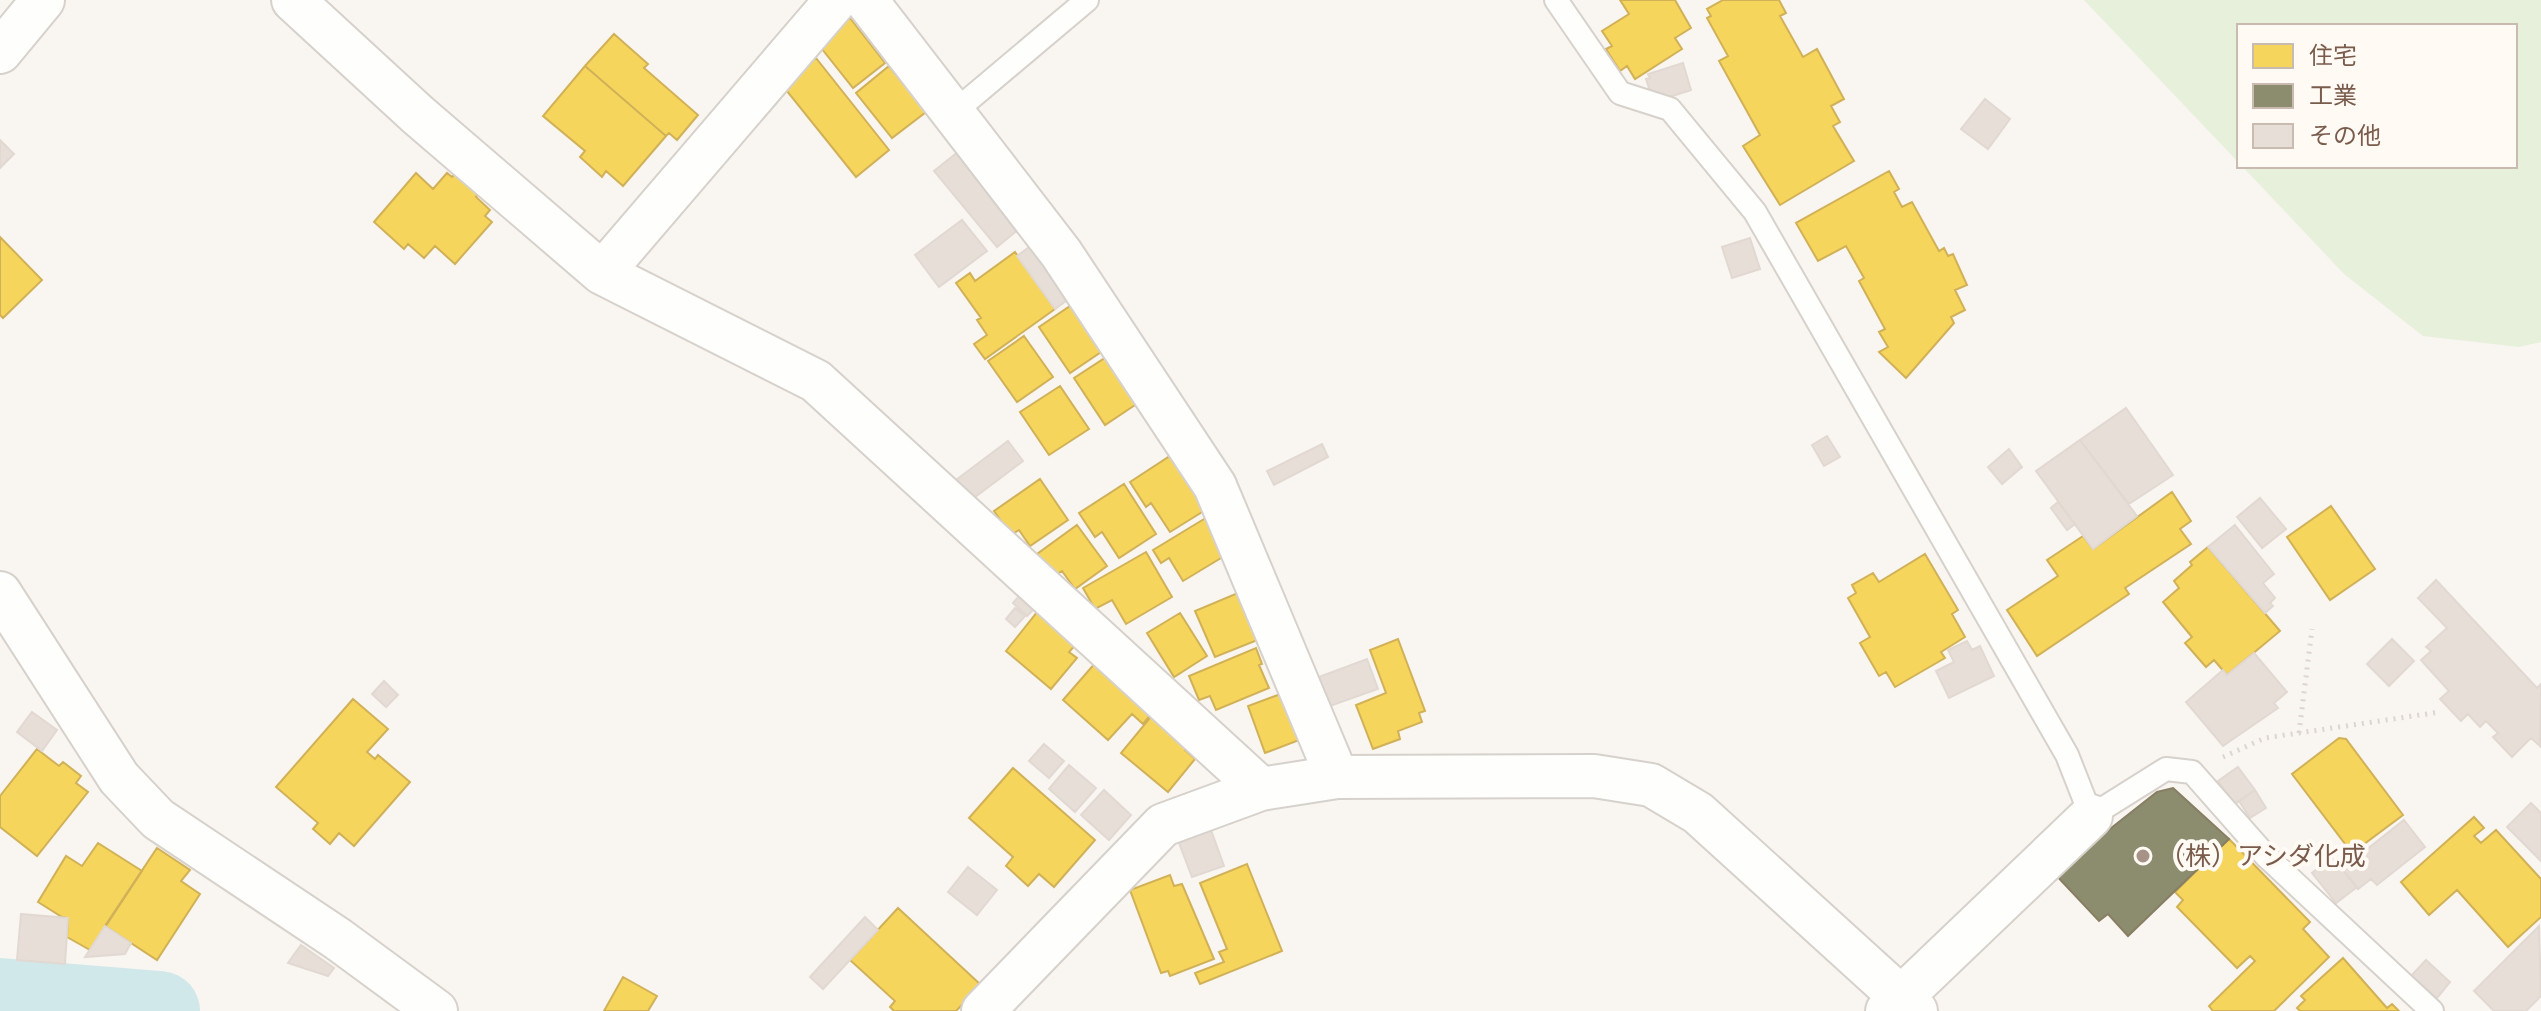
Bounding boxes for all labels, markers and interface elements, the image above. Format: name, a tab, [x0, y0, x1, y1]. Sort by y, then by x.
legend	[2237, 24, 2517, 168]
text: 住宅	[2309, 42, 2357, 69]
text: 工業	[2309, 82, 2357, 109]
text: その他	[2309, 122, 2381, 149]
place label: （株）アシダ化成	[2159, 841, 2366, 871]
marker: （株）アシダ化成	[2134, 847, 2152, 865]

